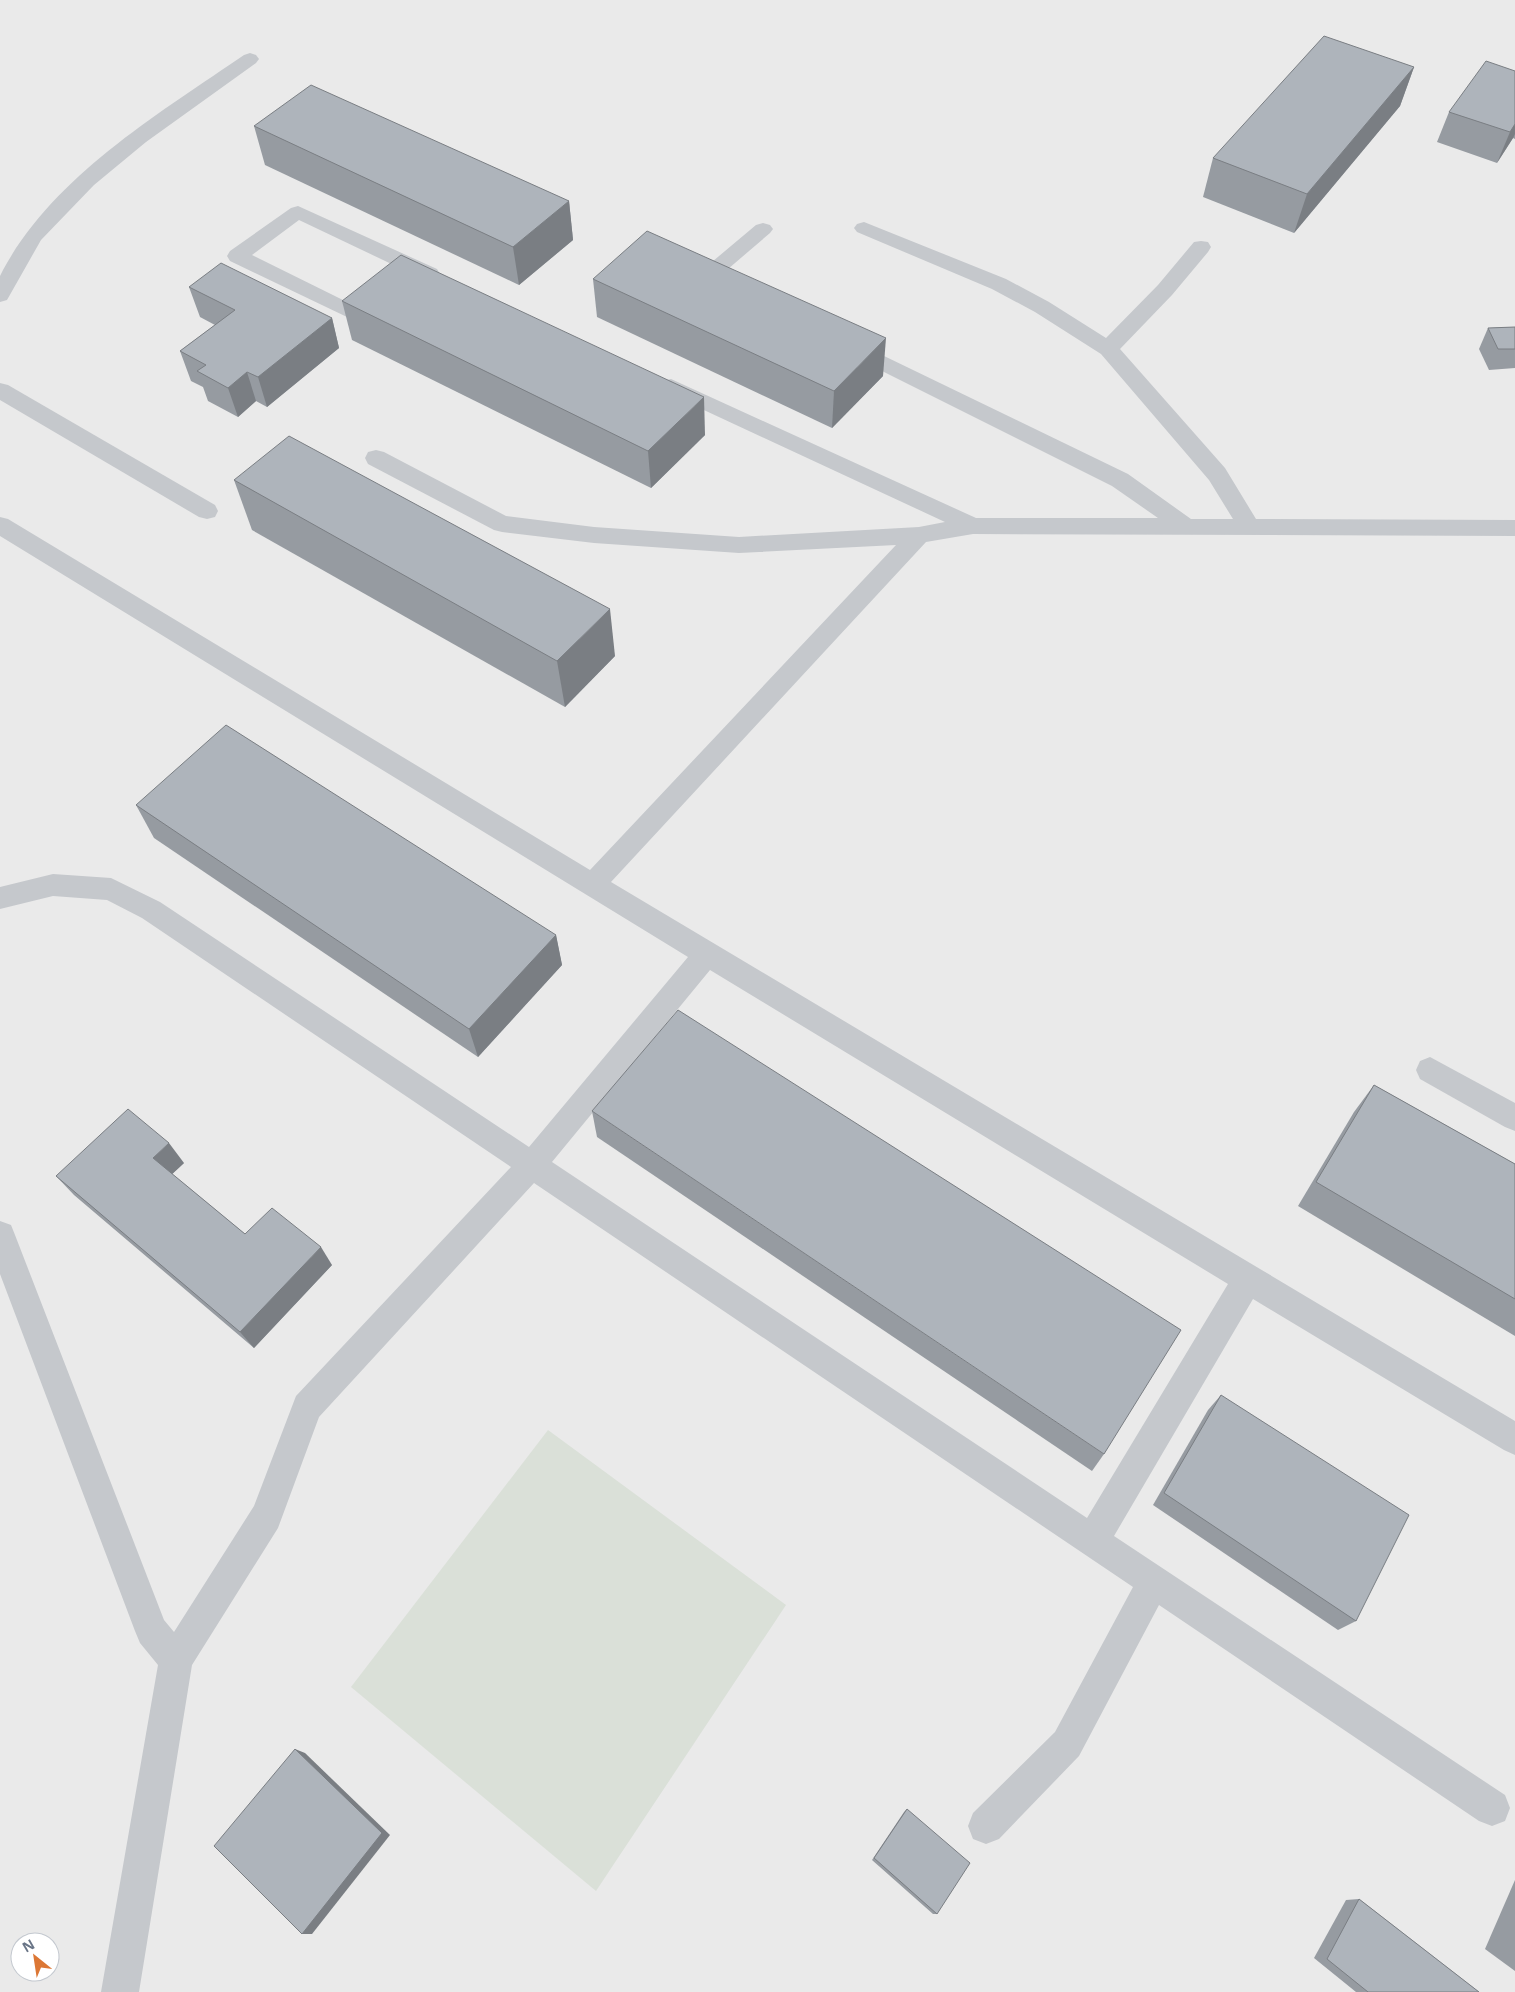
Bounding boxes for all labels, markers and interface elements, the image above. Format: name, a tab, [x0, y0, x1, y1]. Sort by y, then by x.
north arrow	[10, 1932, 60, 1982]
text: N	[19, 1934, 38, 1956]

